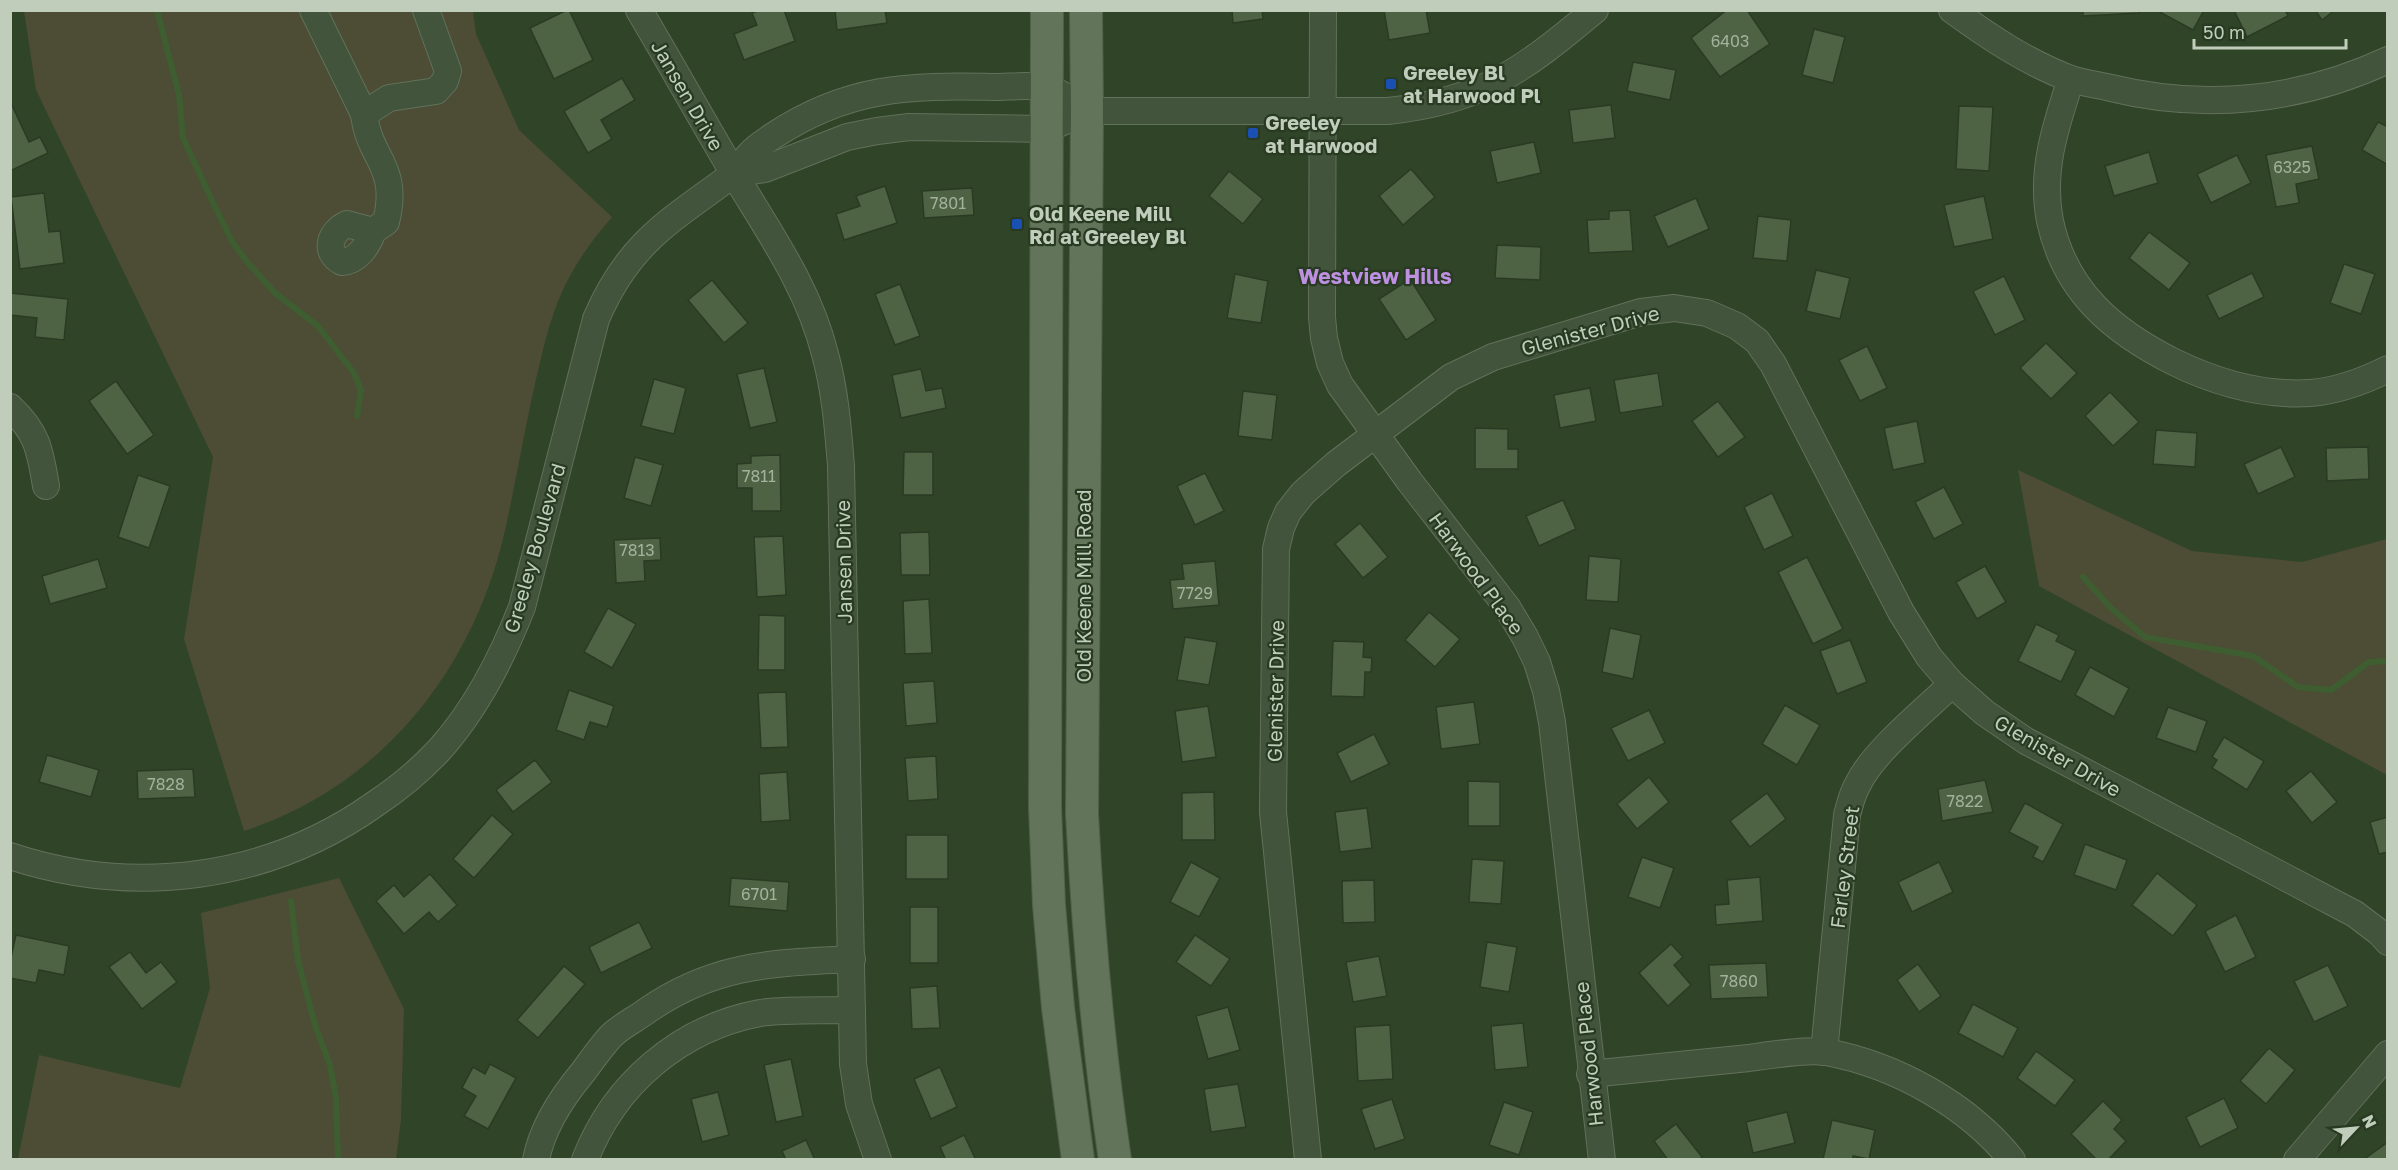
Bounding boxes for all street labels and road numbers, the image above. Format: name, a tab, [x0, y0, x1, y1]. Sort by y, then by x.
street label: Jansen Drive	[647, 35, 729, 155]
street label: Glenister Drive	[1518, 300, 1662, 360]
street label: Greeley Boulevard	[498, 460, 570, 636]
street label: Old Keene Mill Road	[1071, 489, 1095, 683]
street label: Jansen Drive	[830, 500, 856, 624]
street label: Harwood Place	[1425, 507, 1529, 639]
street label: Glenister Drive	[1262, 620, 1288, 762]
street label: Glenister Drive	[1990, 709, 2126, 801]
street label: Farley Street	[1825, 804, 1863, 930]
street label: Harwood Place	[1568, 980, 1608, 1128]

